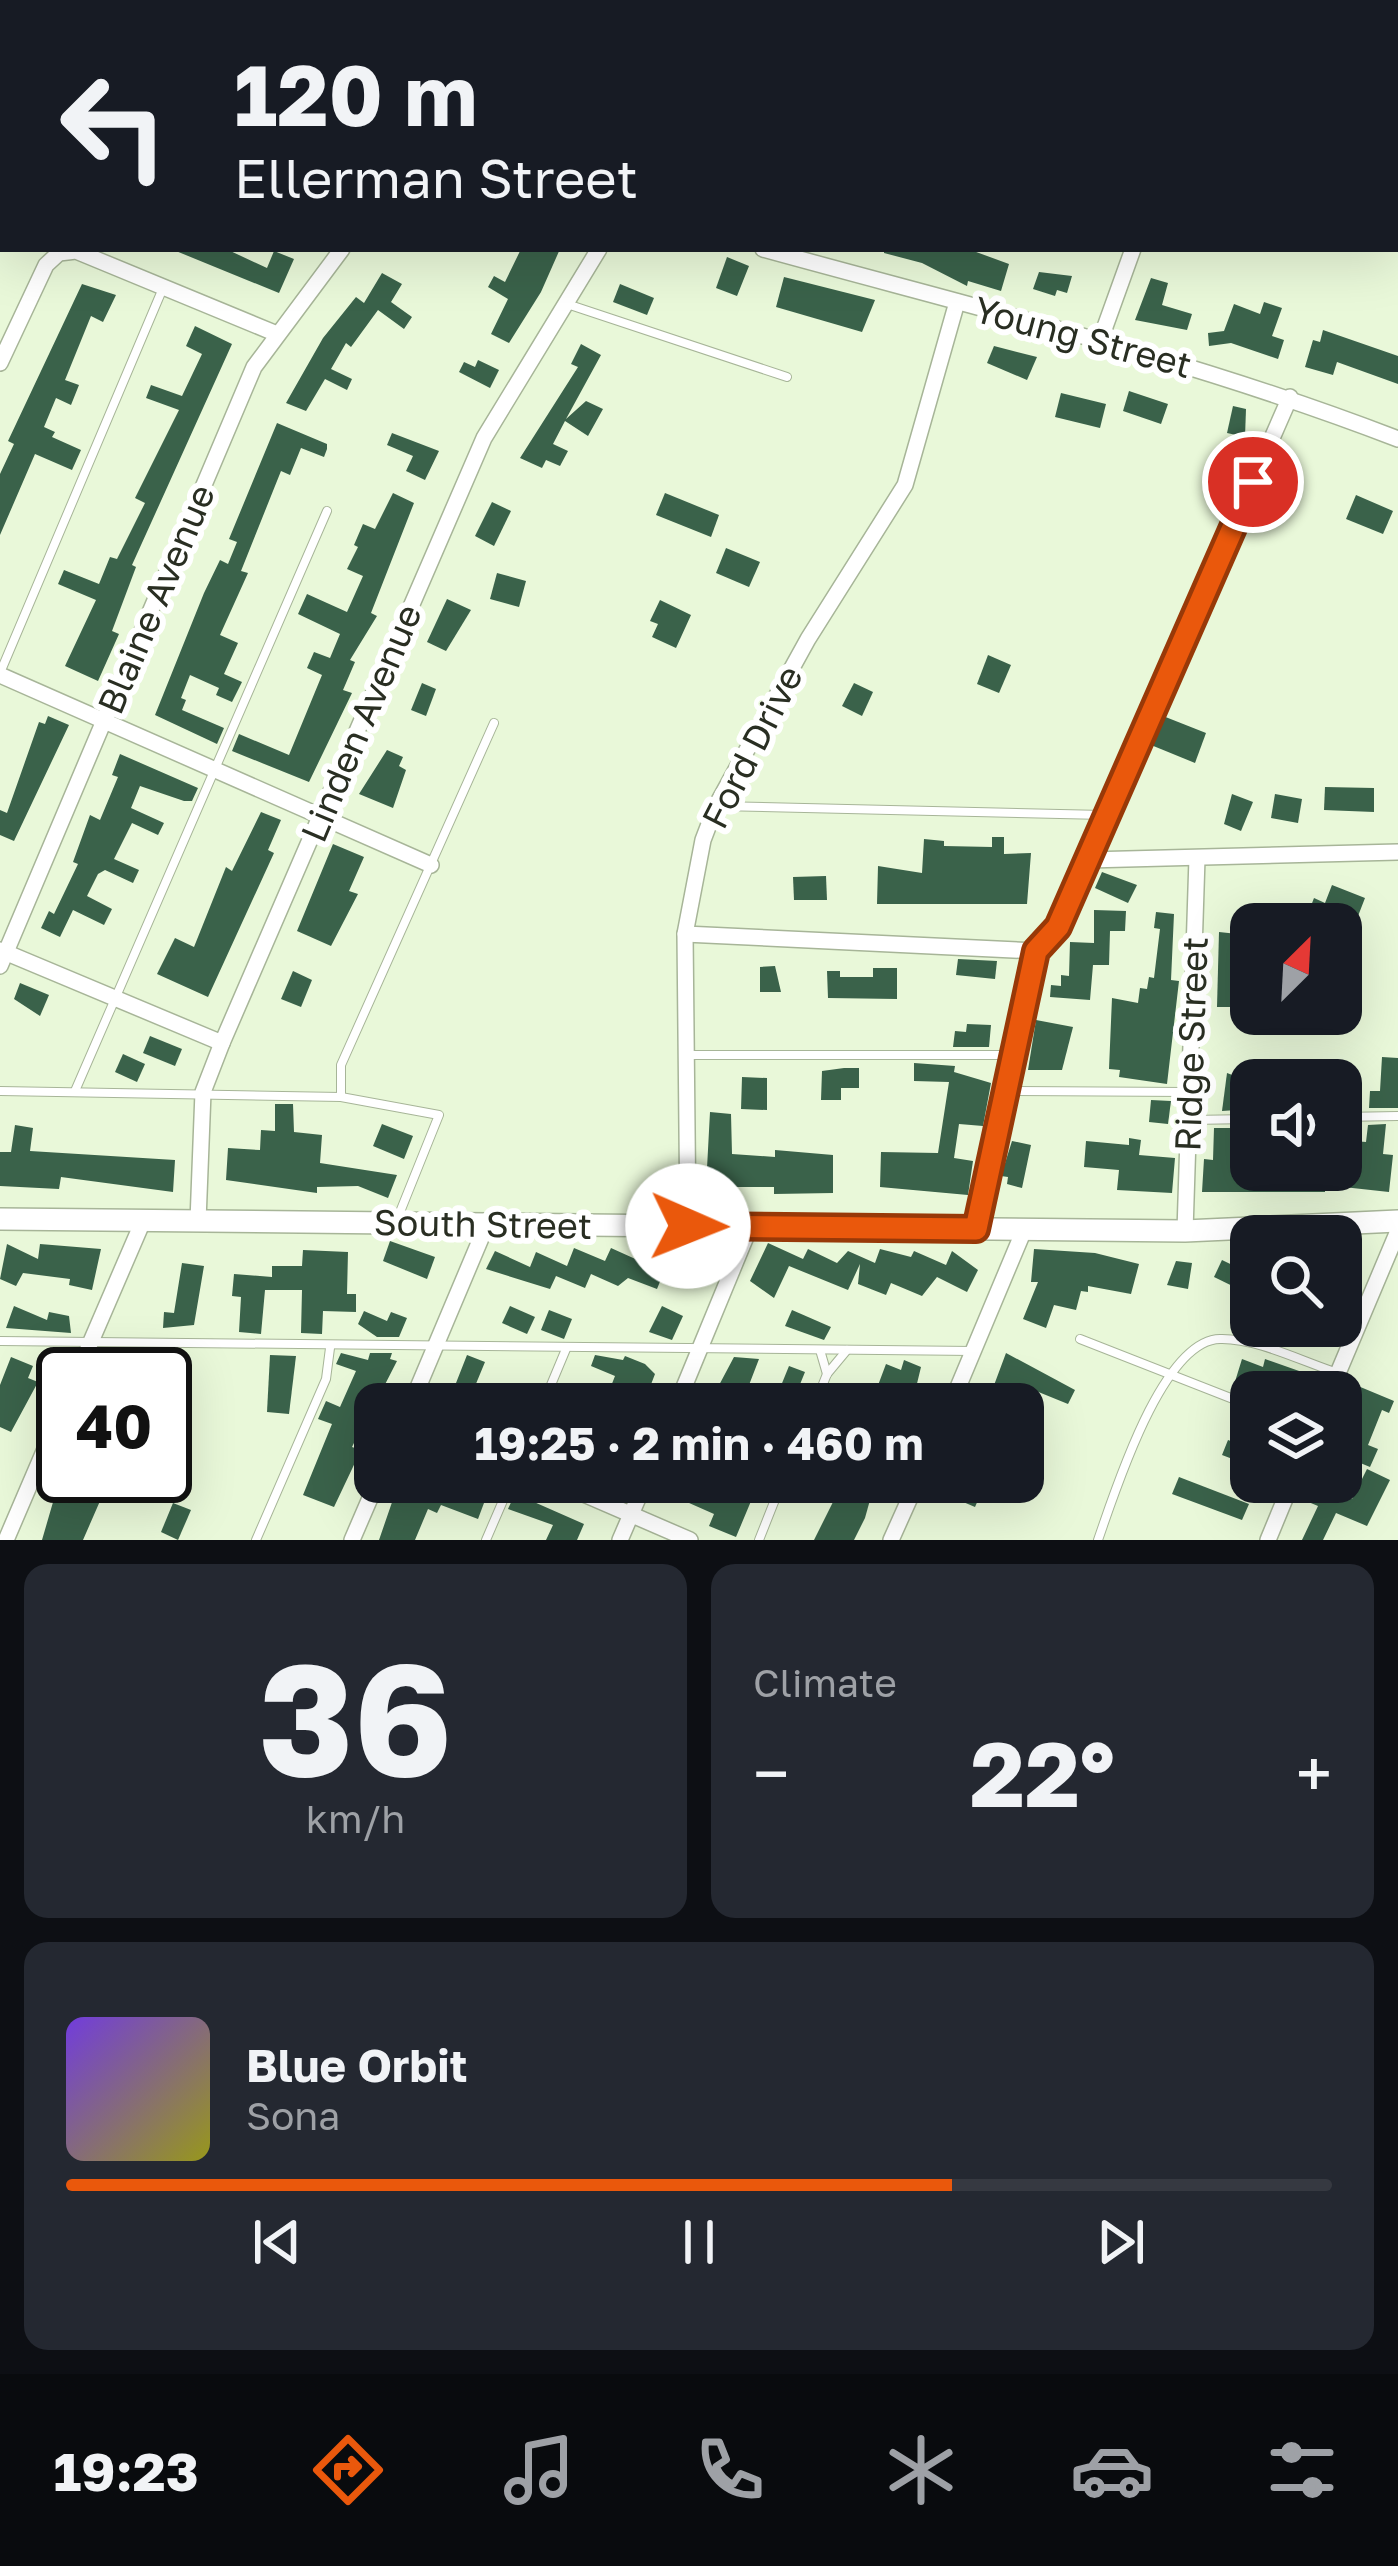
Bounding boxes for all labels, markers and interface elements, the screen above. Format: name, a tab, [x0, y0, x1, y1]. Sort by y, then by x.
text: 120 m	[234, 44, 478, 144]
icon: left	[36, 48, 192, 204]
text: Ellerman Street	[234, 145, 638, 210]
street label: Young Street	[970, 287, 1197, 386]
pin	[1202, 431, 1304, 533]
icon: arrive	[1220, 449, 1286, 515]
street label: Blaine Avenue	[88, 478, 223, 720]
street label: Linden Avenue	[291, 598, 430, 848]
street label: Ford Drive	[692, 658, 811, 835]
north arrow	[1230, 903, 1362, 1035]
map controls	[1230, 903, 1362, 1503]
street label: Ridge Street	[1165, 936, 1216, 1152]
button: sound	[1230, 1059, 1362, 1191]
position arrow	[625, 1163, 751, 1289]
street label: South Street	[373, 1200, 593, 1247]
button: search	[1230, 1215, 1362, 1347]
speed limit sign: 40	[36, 1347, 192, 1503]
button: layers	[1230, 1371, 1362, 1503]
text: 19:25 · 2 min · 460 m	[474, 1416, 924, 1470]
text: 36	[258, 1623, 453, 1810]
text: Climate	[753, 1659, 897, 1706]
text: 22°	[970, 1719, 1115, 1827]
text: −	[753, 1733, 789, 1813]
text: +	[1296, 1733, 1332, 1813]
text: km/h	[306, 1795, 405, 1842]
text: Blue Orbit	[246, 2038, 468, 2092]
text: Sona	[246, 2092, 340, 2139]
icon: previous	[244, 2209, 310, 2275]
icon: pause	[666, 2209, 732, 2275]
icon: next	[1088, 2209, 1154, 2275]
icon: directions	[306, 2428, 390, 2512]
icon: music	[497, 2428, 581, 2512]
icon: phone	[688, 2428, 772, 2512]
icon: climate	[879, 2428, 963, 2512]
icon: car	[1070, 2428, 1154, 2512]
icon: filters	[1260, 2428, 1344, 2512]
text: 19:23	[53, 2438, 199, 2503]

